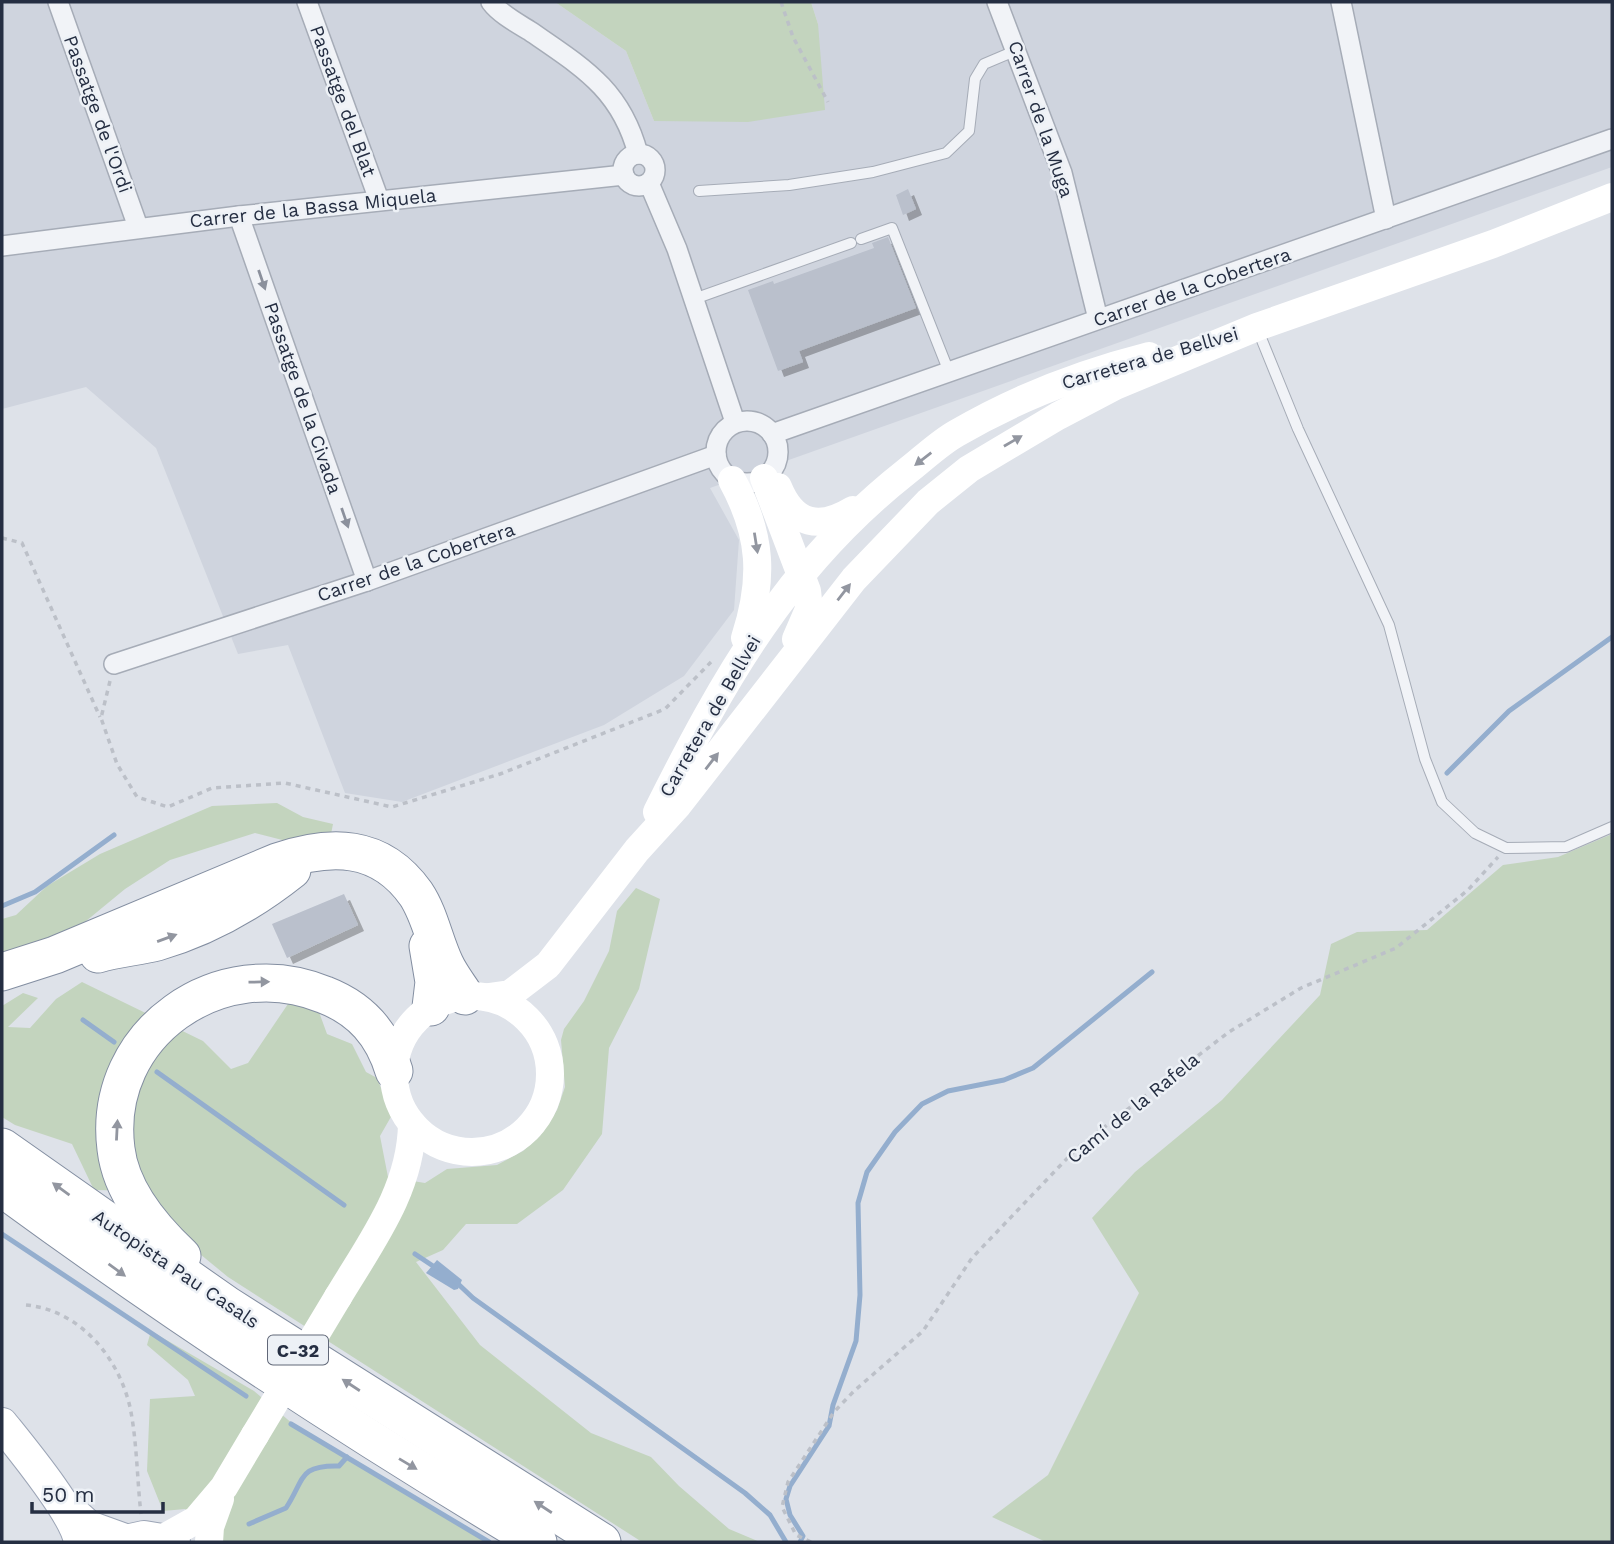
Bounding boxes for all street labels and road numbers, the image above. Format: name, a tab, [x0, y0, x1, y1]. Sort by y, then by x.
street label: Passatge del Blat	[305, 22, 381, 180]
street label: Passatge de l'Ordi	[59, 32, 137, 196]
street label: Carrer de la Muga	[1003, 38, 1079, 201]
street label: Carrer de la Bassa Miquela	[188, 184, 438, 232]
street label: Carrer de la Cobertera	[1090, 242, 1294, 332]
street label: Passatge de la Civada	[259, 299, 347, 497]
street label: Carretera de Bellvei	[1059, 322, 1241, 394]
street label: Carrer de la Cobertera	[314, 517, 518, 607]
street label: Carretera de Bellvei	[654, 631, 766, 801]
street label: Camí de la Rafela	[1062, 1047, 1204, 1168]
street label: Autopista Pau Casals	[88, 1205, 264, 1333]
road number: C-32	[268, 1336, 328, 1364]

